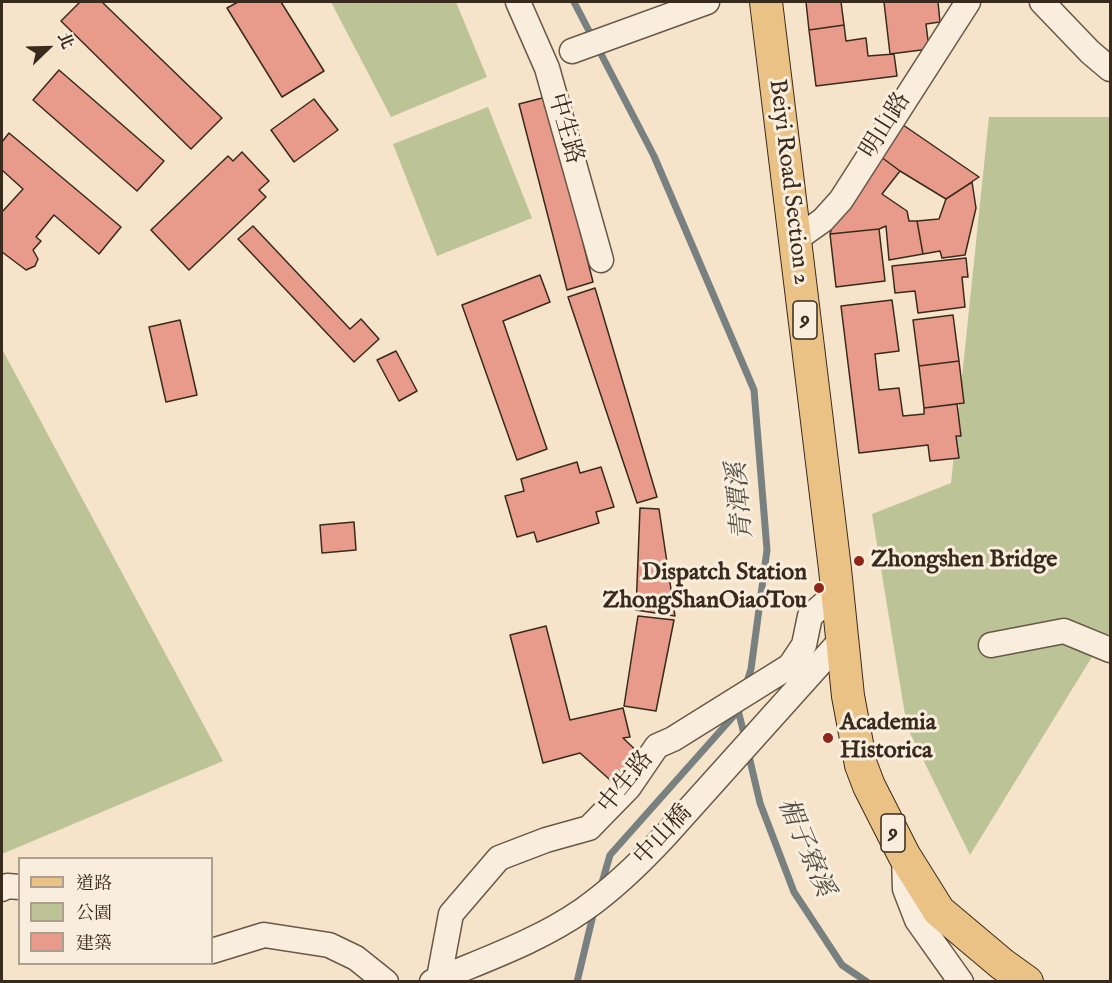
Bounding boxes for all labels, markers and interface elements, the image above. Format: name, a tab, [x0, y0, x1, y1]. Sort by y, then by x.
north arrow	[18, 18, 78, 78]
text: 北	[52, 30, 77, 52]
street label: Beiyi Road Section 2	[761, 78, 815, 286]
street label: 明山路	[856, 88, 918, 164]
street label: 中生路	[540, 90, 588, 168]
road number: 9	[793, 301, 817, 339]
water label: 青潭溪	[723, 461, 761, 541]
place label: Zhongshen Bridge	[871, 547, 1057, 575]
marker: Zhongshen Bridge	[852, 554, 866, 568]
place label: Dispatch Station ZhongShanOiaoTou	[603, 560, 807, 616]
marker: Dispatch Station ZhongShanOiaoTou	[812, 581, 826, 595]
place label: Academia Historica	[840, 710, 936, 766]
marker: Academia Historica	[821, 731, 835, 745]
street label: 中生路	[593, 746, 661, 820]
water label: 楣子寮溪	[769, 794, 839, 902]
street label: 中山橋	[629, 800, 699, 872]
road number: 9	[881, 814, 905, 852]
legend	[18, 857, 213, 965]
text: 道路	[76, 873, 112, 896]
text: 公園	[76, 903, 112, 926]
text: 建築	[76, 933, 112, 956]

